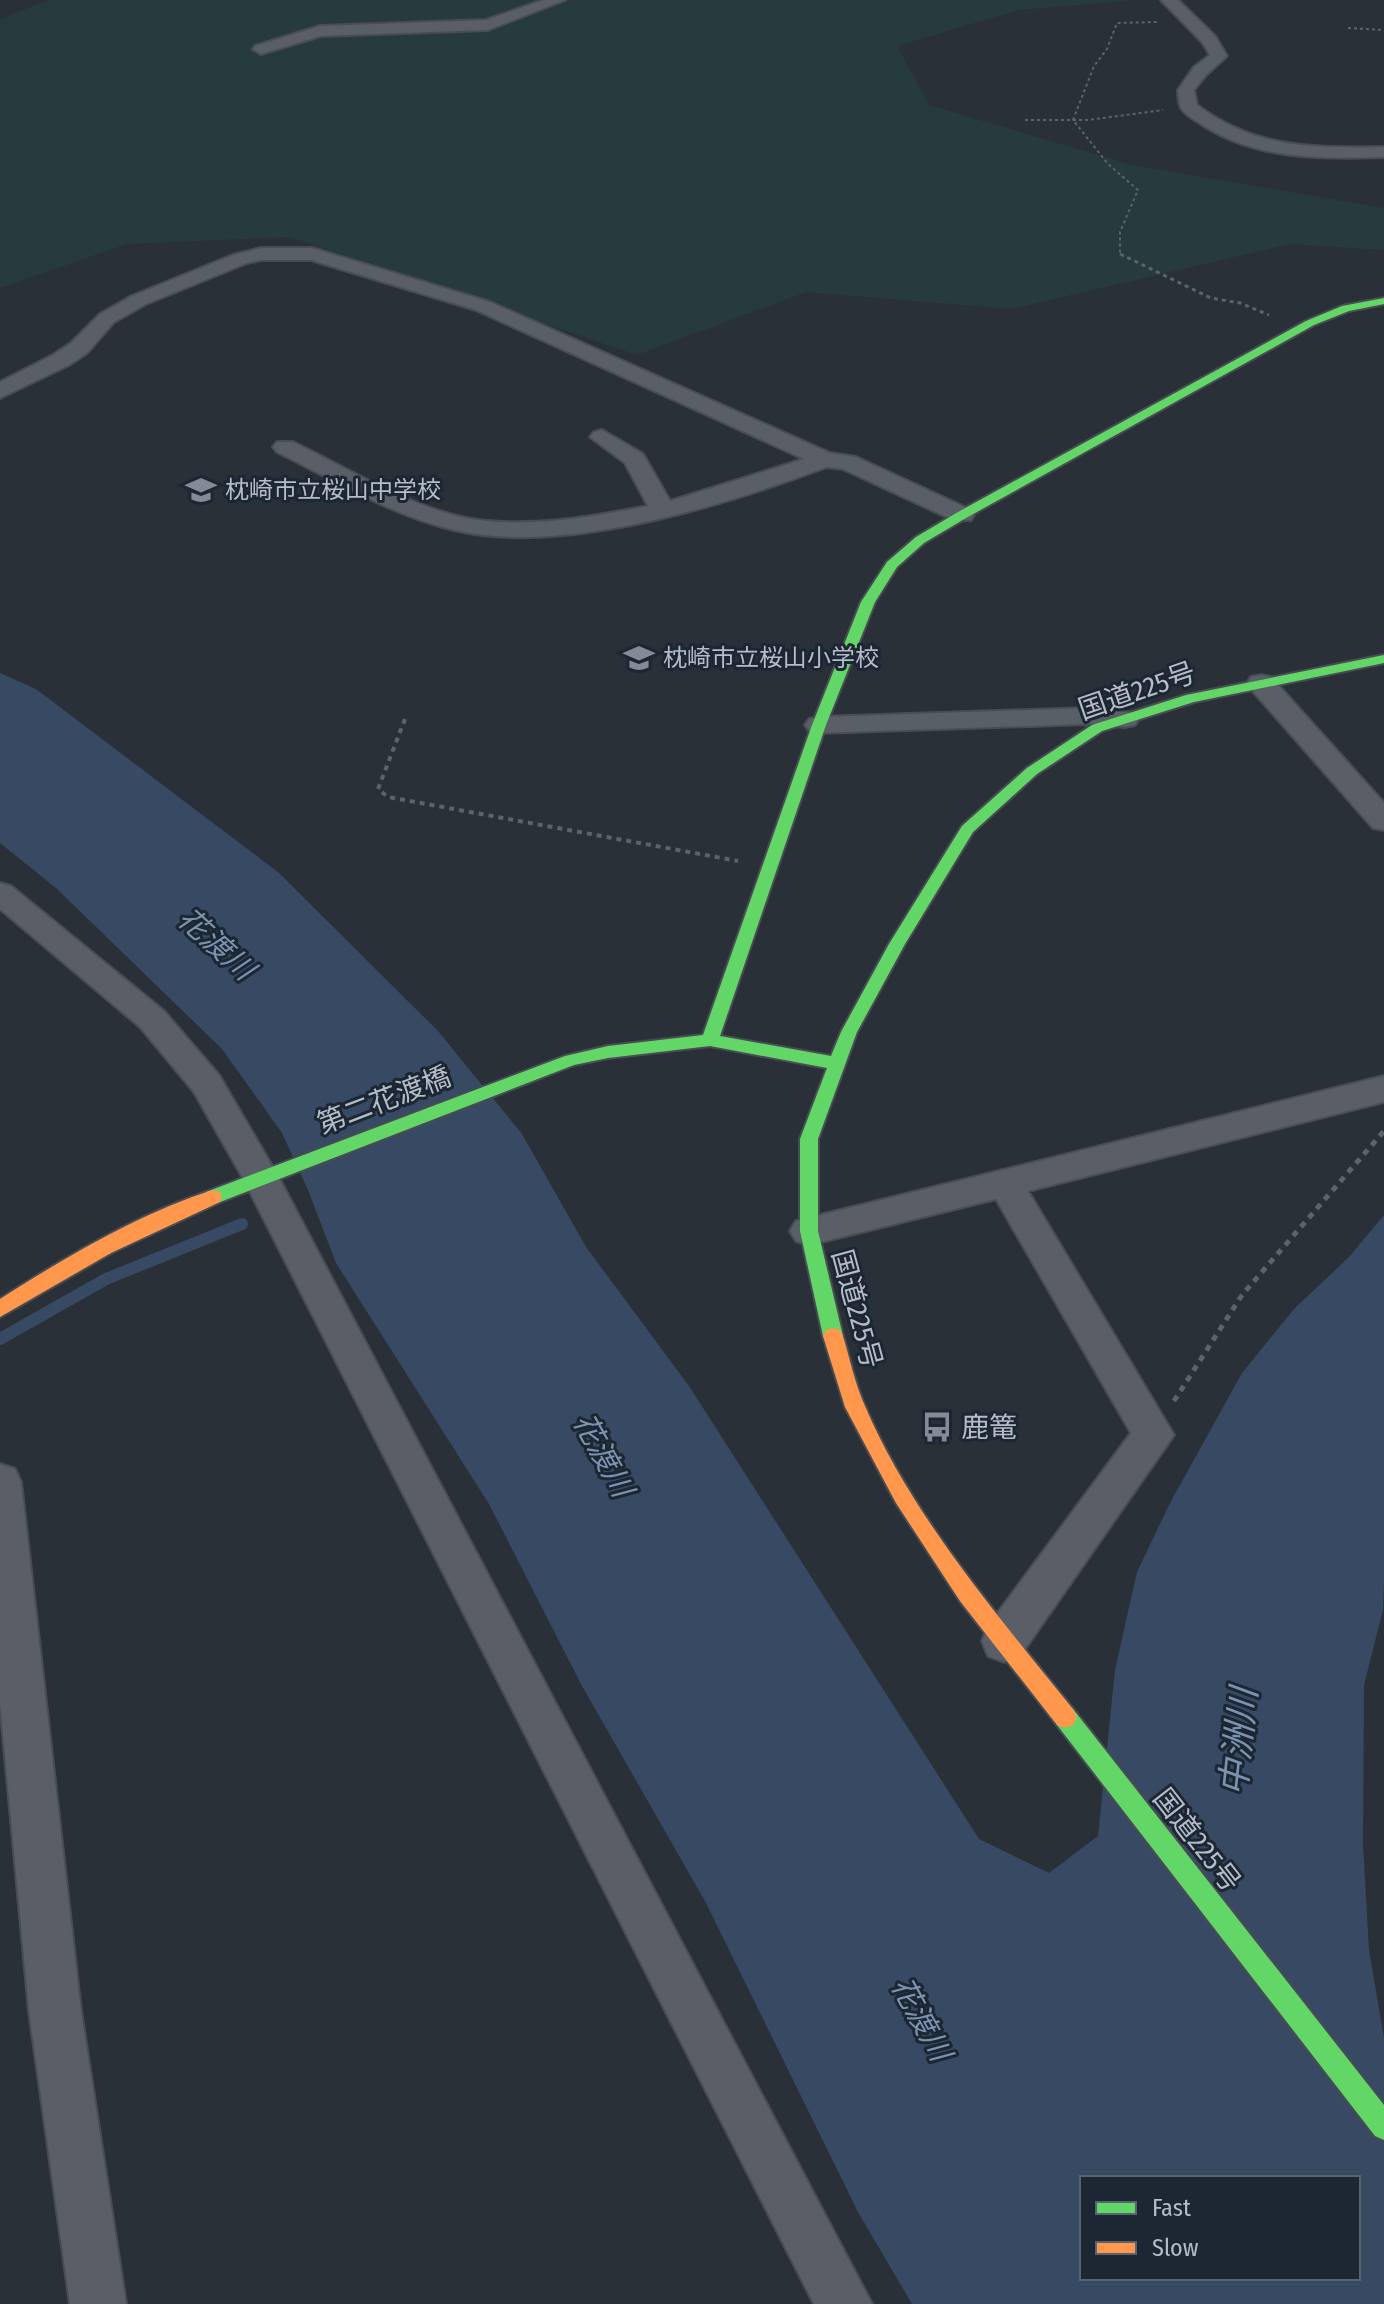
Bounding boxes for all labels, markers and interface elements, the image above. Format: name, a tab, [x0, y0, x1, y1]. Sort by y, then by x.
school or university icon: 枕崎市立桜山中学校	[184, 473, 218, 507]
place label: 枕崎市立桜山中学校	[225, 476, 441, 504]
school or university icon: 枕崎市立桜山小学校	[622, 641, 656, 675]
place label: 枕崎市立桜山小学校	[663, 644, 879, 672]
street label: 国道225号	[1074, 656, 1200, 726]
water label: 花渡川	[171, 901, 264, 989]
street label: 第二花渡橋	[313, 1060, 455, 1140]
street label: 国道225号	[825, 1246, 889, 1372]
water label: 花渡川	[565, 1407, 642, 1506]
bus stop icon: 鹿篭	[920, 1410, 954, 1444]
place label: 鹿篭	[961, 1411, 1017, 1444]
water label: 中洲川	[1211, 1682, 1267, 1798]
street label: 国道225号	[1147, 1782, 1247, 1898]
water label: 花渡川	[883, 1971, 960, 2070]
legend	[1080, 2176, 1360, 2280]
text: Fast	[1152, 2194, 1191, 2222]
text: Slow	[1152, 2234, 1199, 2262]

